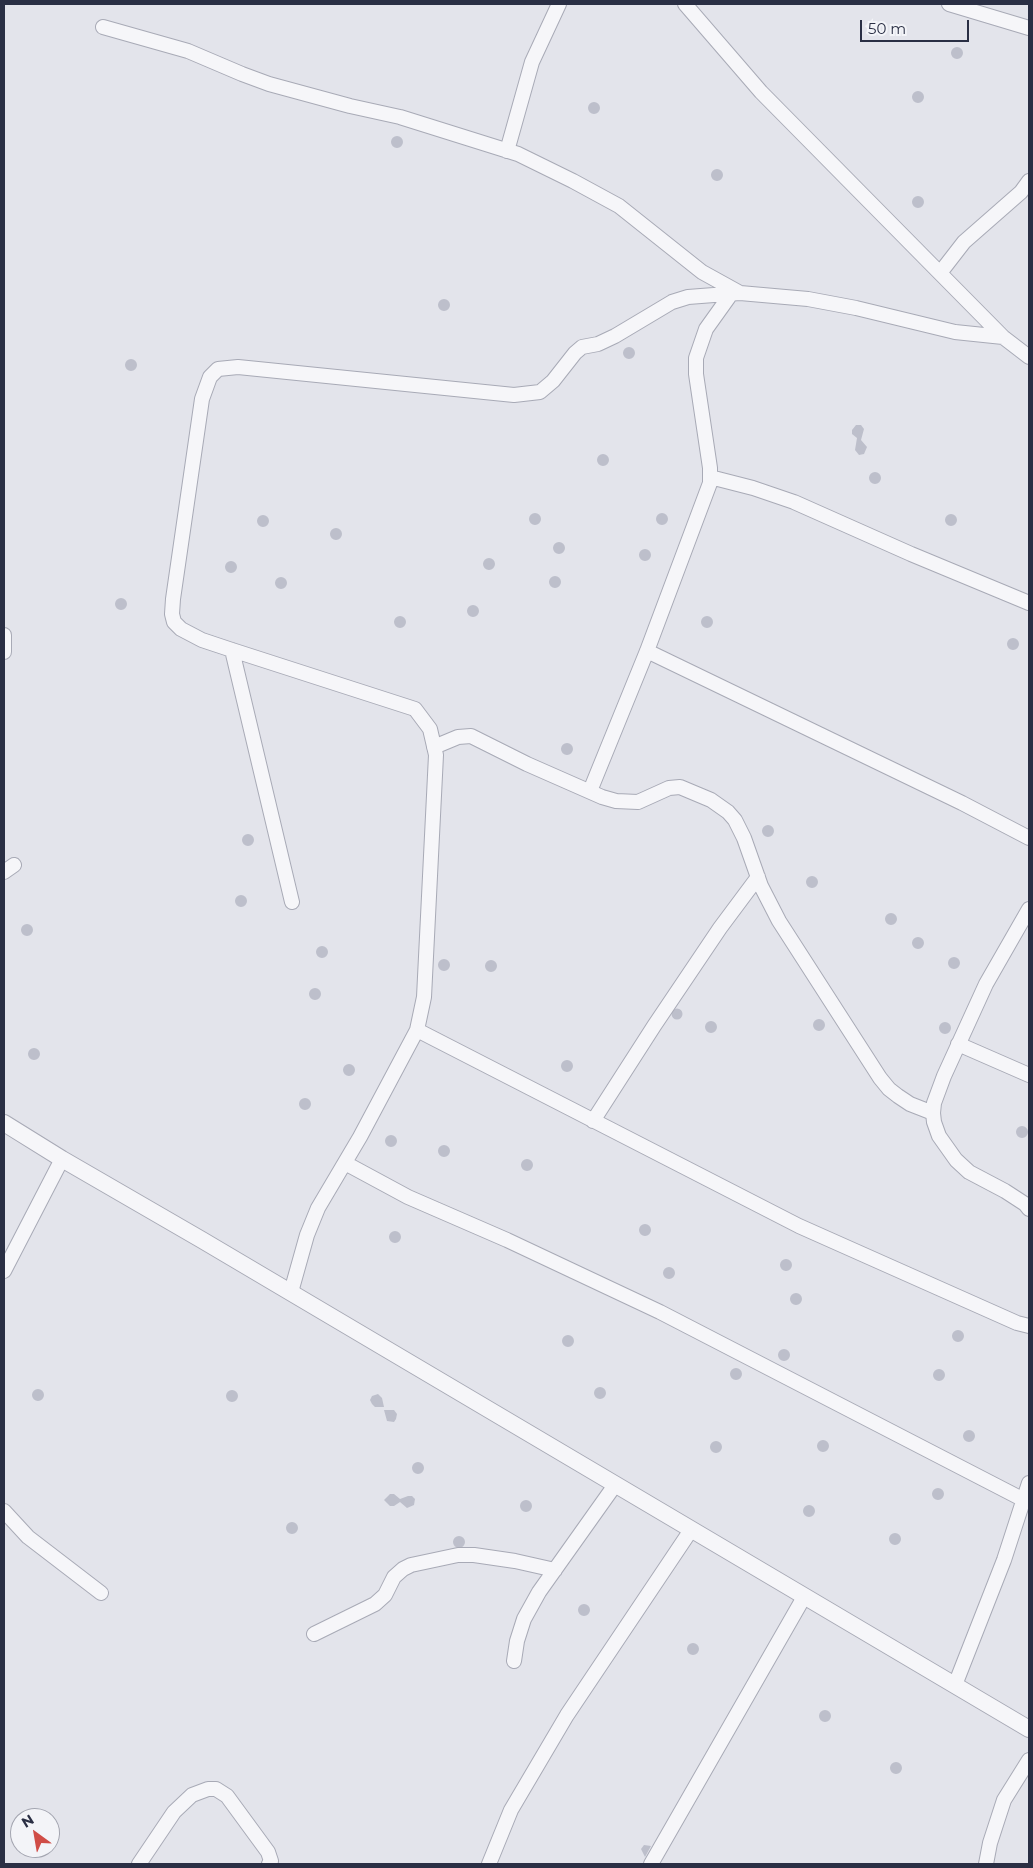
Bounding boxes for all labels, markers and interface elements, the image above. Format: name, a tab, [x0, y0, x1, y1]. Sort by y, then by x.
scale bar	[863, 10, 972, 42]
text: 50 m	[868, 19, 906, 38]
north arrow	[10, 1808, 60, 1858]
text: N	[18, 1810, 37, 1832]

